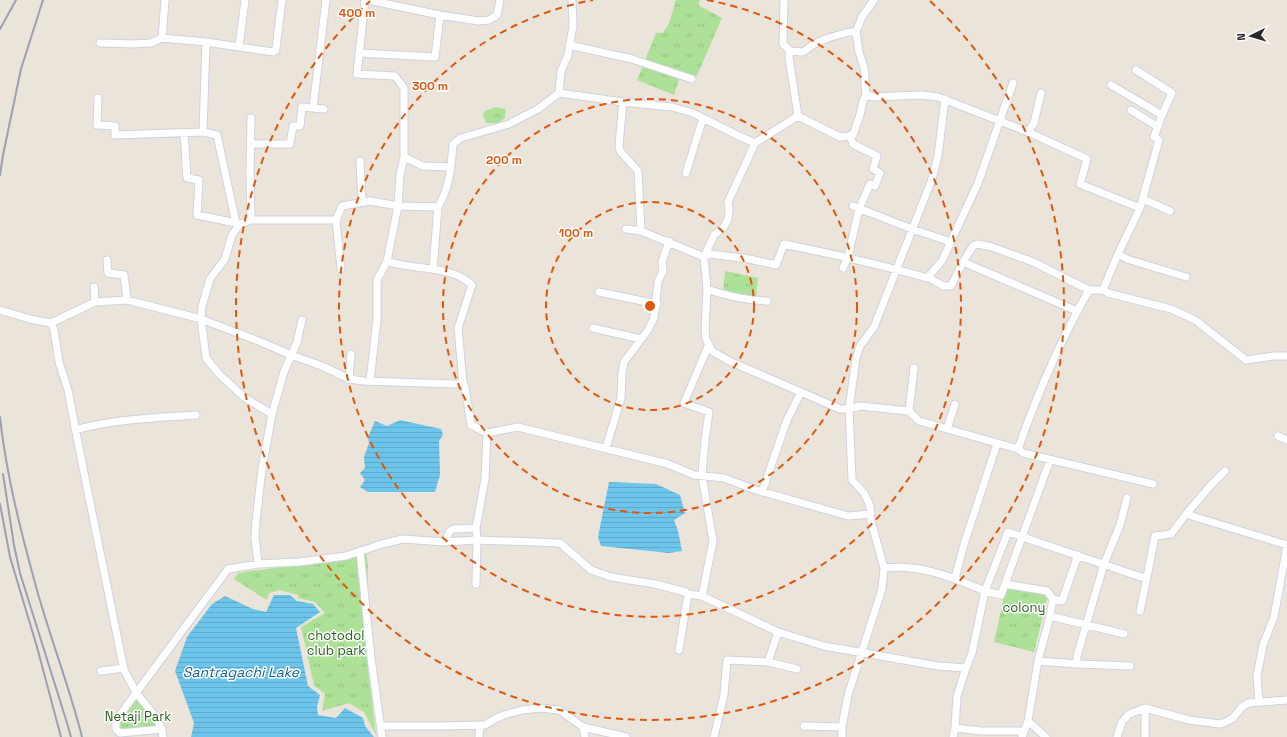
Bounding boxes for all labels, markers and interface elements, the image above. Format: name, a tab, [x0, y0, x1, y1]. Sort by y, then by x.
text: 400 m	[339, 5, 375, 21]
north arrow	[1231, 16, 1271, 56]
text: N	[1234, 33, 1248, 41]
text: 300 m	[412, 78, 448, 94]
text: 200 m	[486, 152, 522, 168]
text: 100 m	[559, 225, 593, 241]
centre of rings	[643, 299, 657, 313]
park label: colony	[1003, 599, 1045, 616]
park label: chotodol club park	[307, 627, 365, 659]
water label: Santragachi Lake	[183, 663, 300, 681]
park label: Netaji Park	[105, 708, 171, 725]

